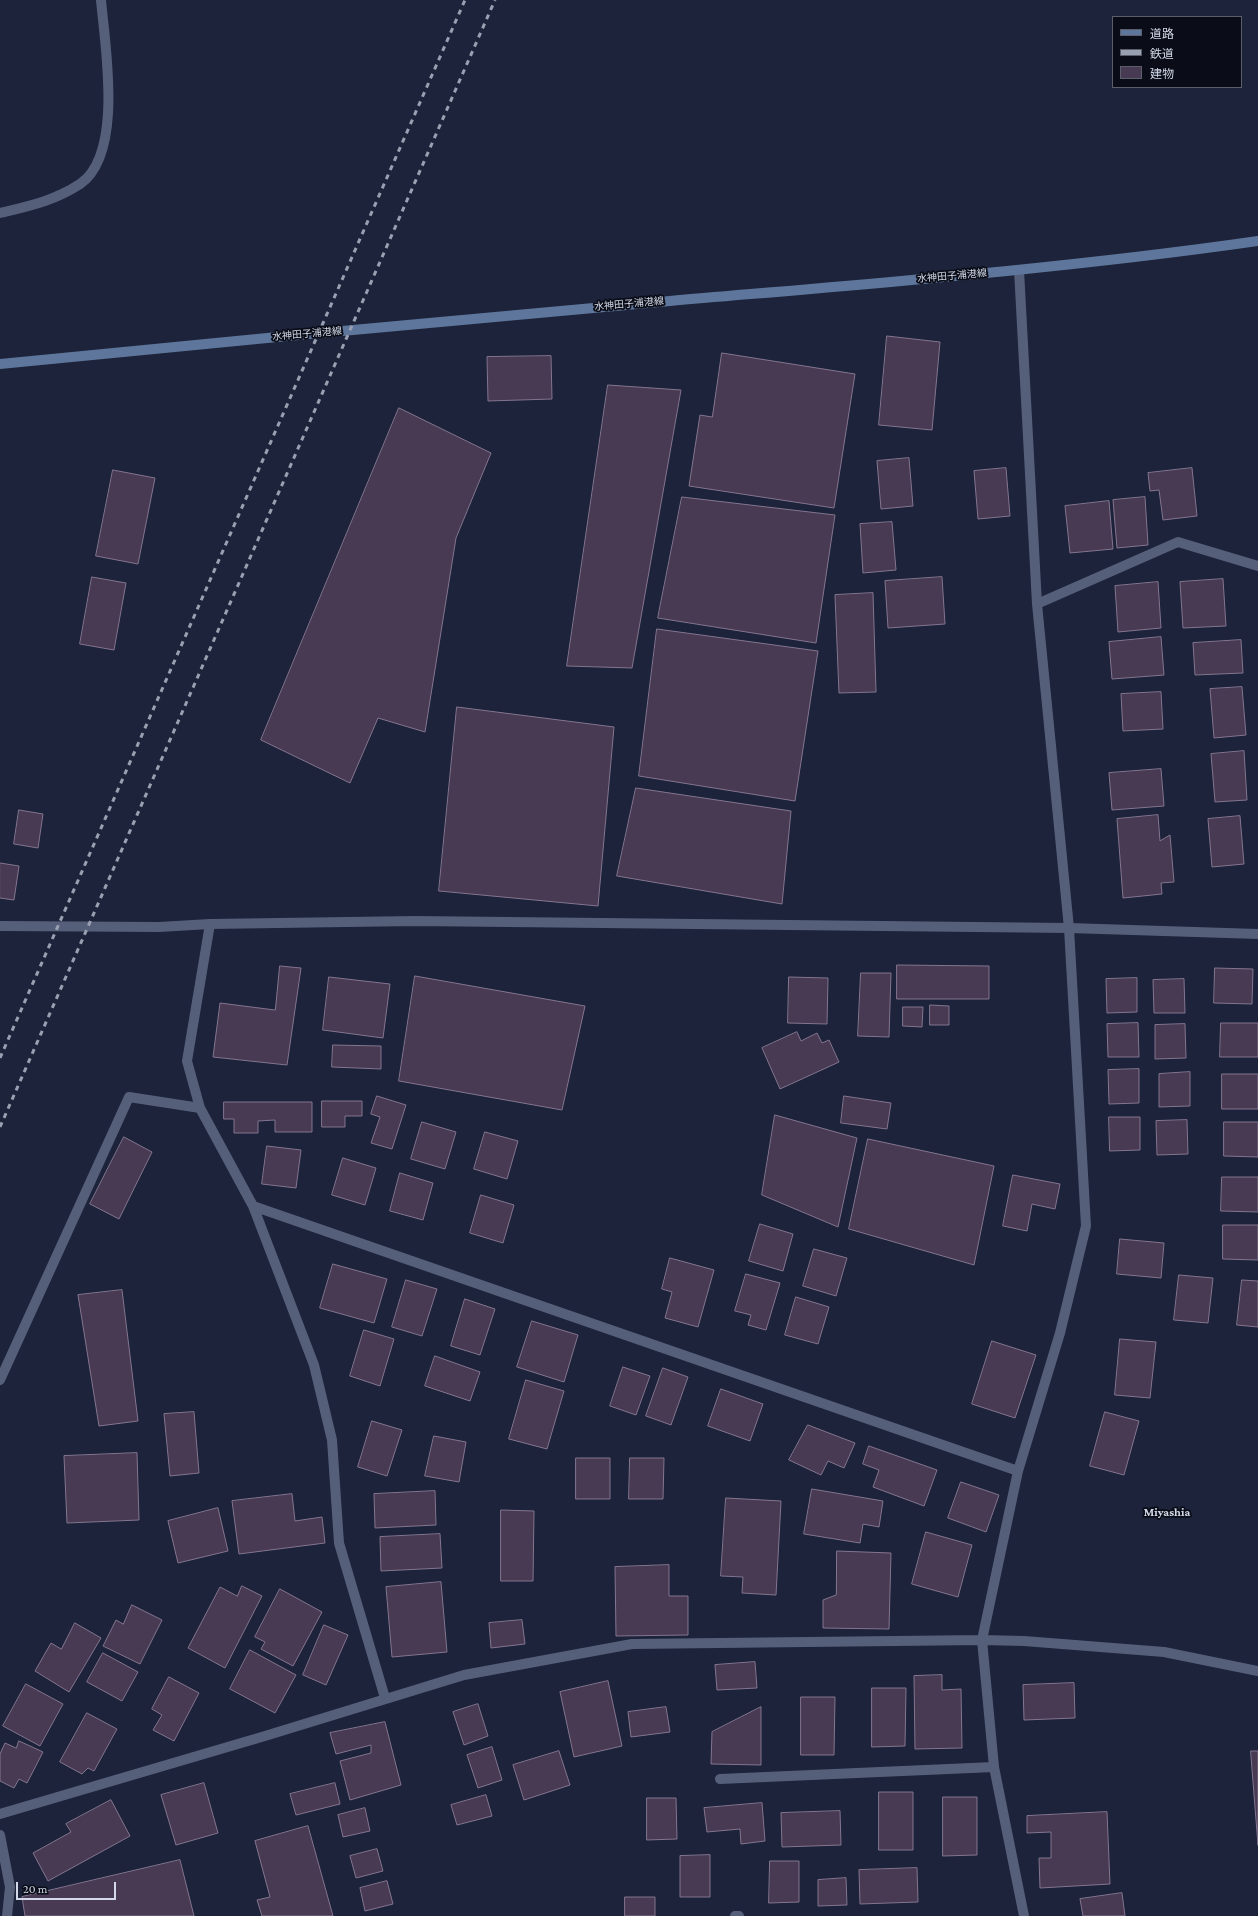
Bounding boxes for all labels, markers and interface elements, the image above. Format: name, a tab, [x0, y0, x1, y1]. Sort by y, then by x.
legend	[1112, 16, 1242, 88]
text: 道路	[1150, 27, 1174, 41]
text: 鉄道	[1150, 47, 1174, 61]
text: 建物	[1150, 67, 1174, 81]
street label: 水神田子浦港線	[917, 267, 987, 285]
street label: 水神田子浦港線	[594, 295, 664, 313]
street label: 水神田子浦港線	[272, 325, 342, 343]
district label: Miyashia	[1144, 1505, 1190, 1519]
scale bar	[18, 1874, 118, 1900]
text: 20 m	[23, 1882, 47, 1896]

